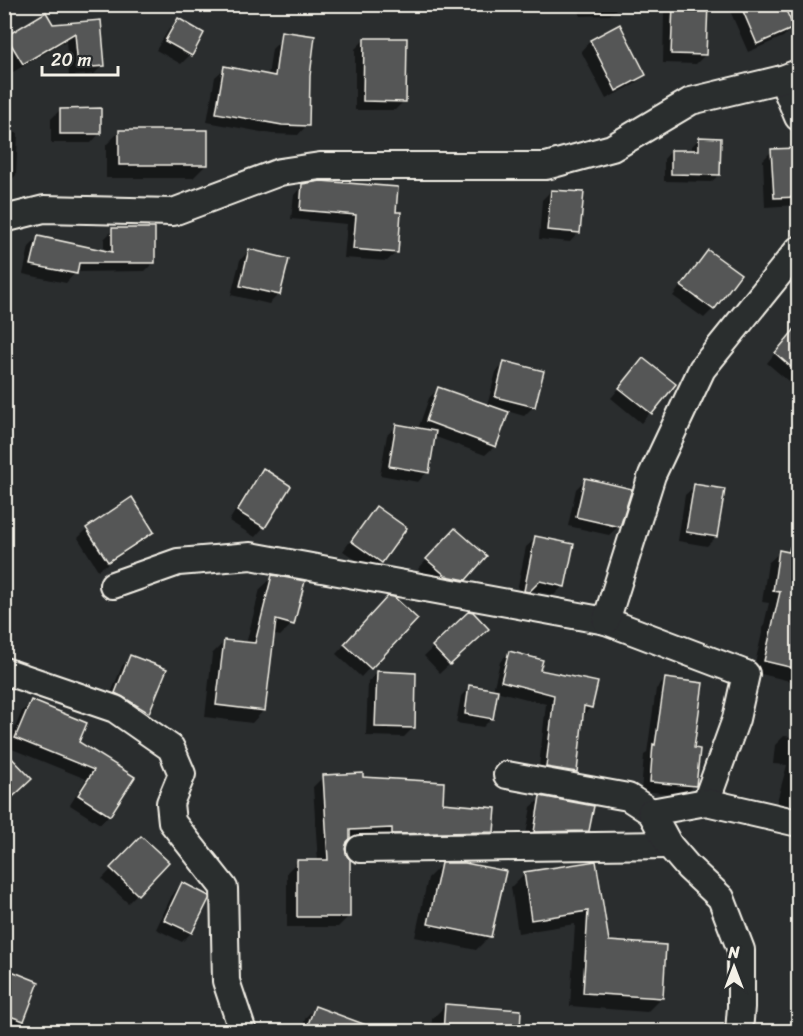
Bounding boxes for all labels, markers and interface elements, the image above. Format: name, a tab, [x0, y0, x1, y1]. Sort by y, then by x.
scale bar	[42, 39, 118, 77]
text: 20 m	[51, 44, 91, 76]
north arrow	[704, 937, 764, 997]
text: N	[727, 938, 740, 967]

